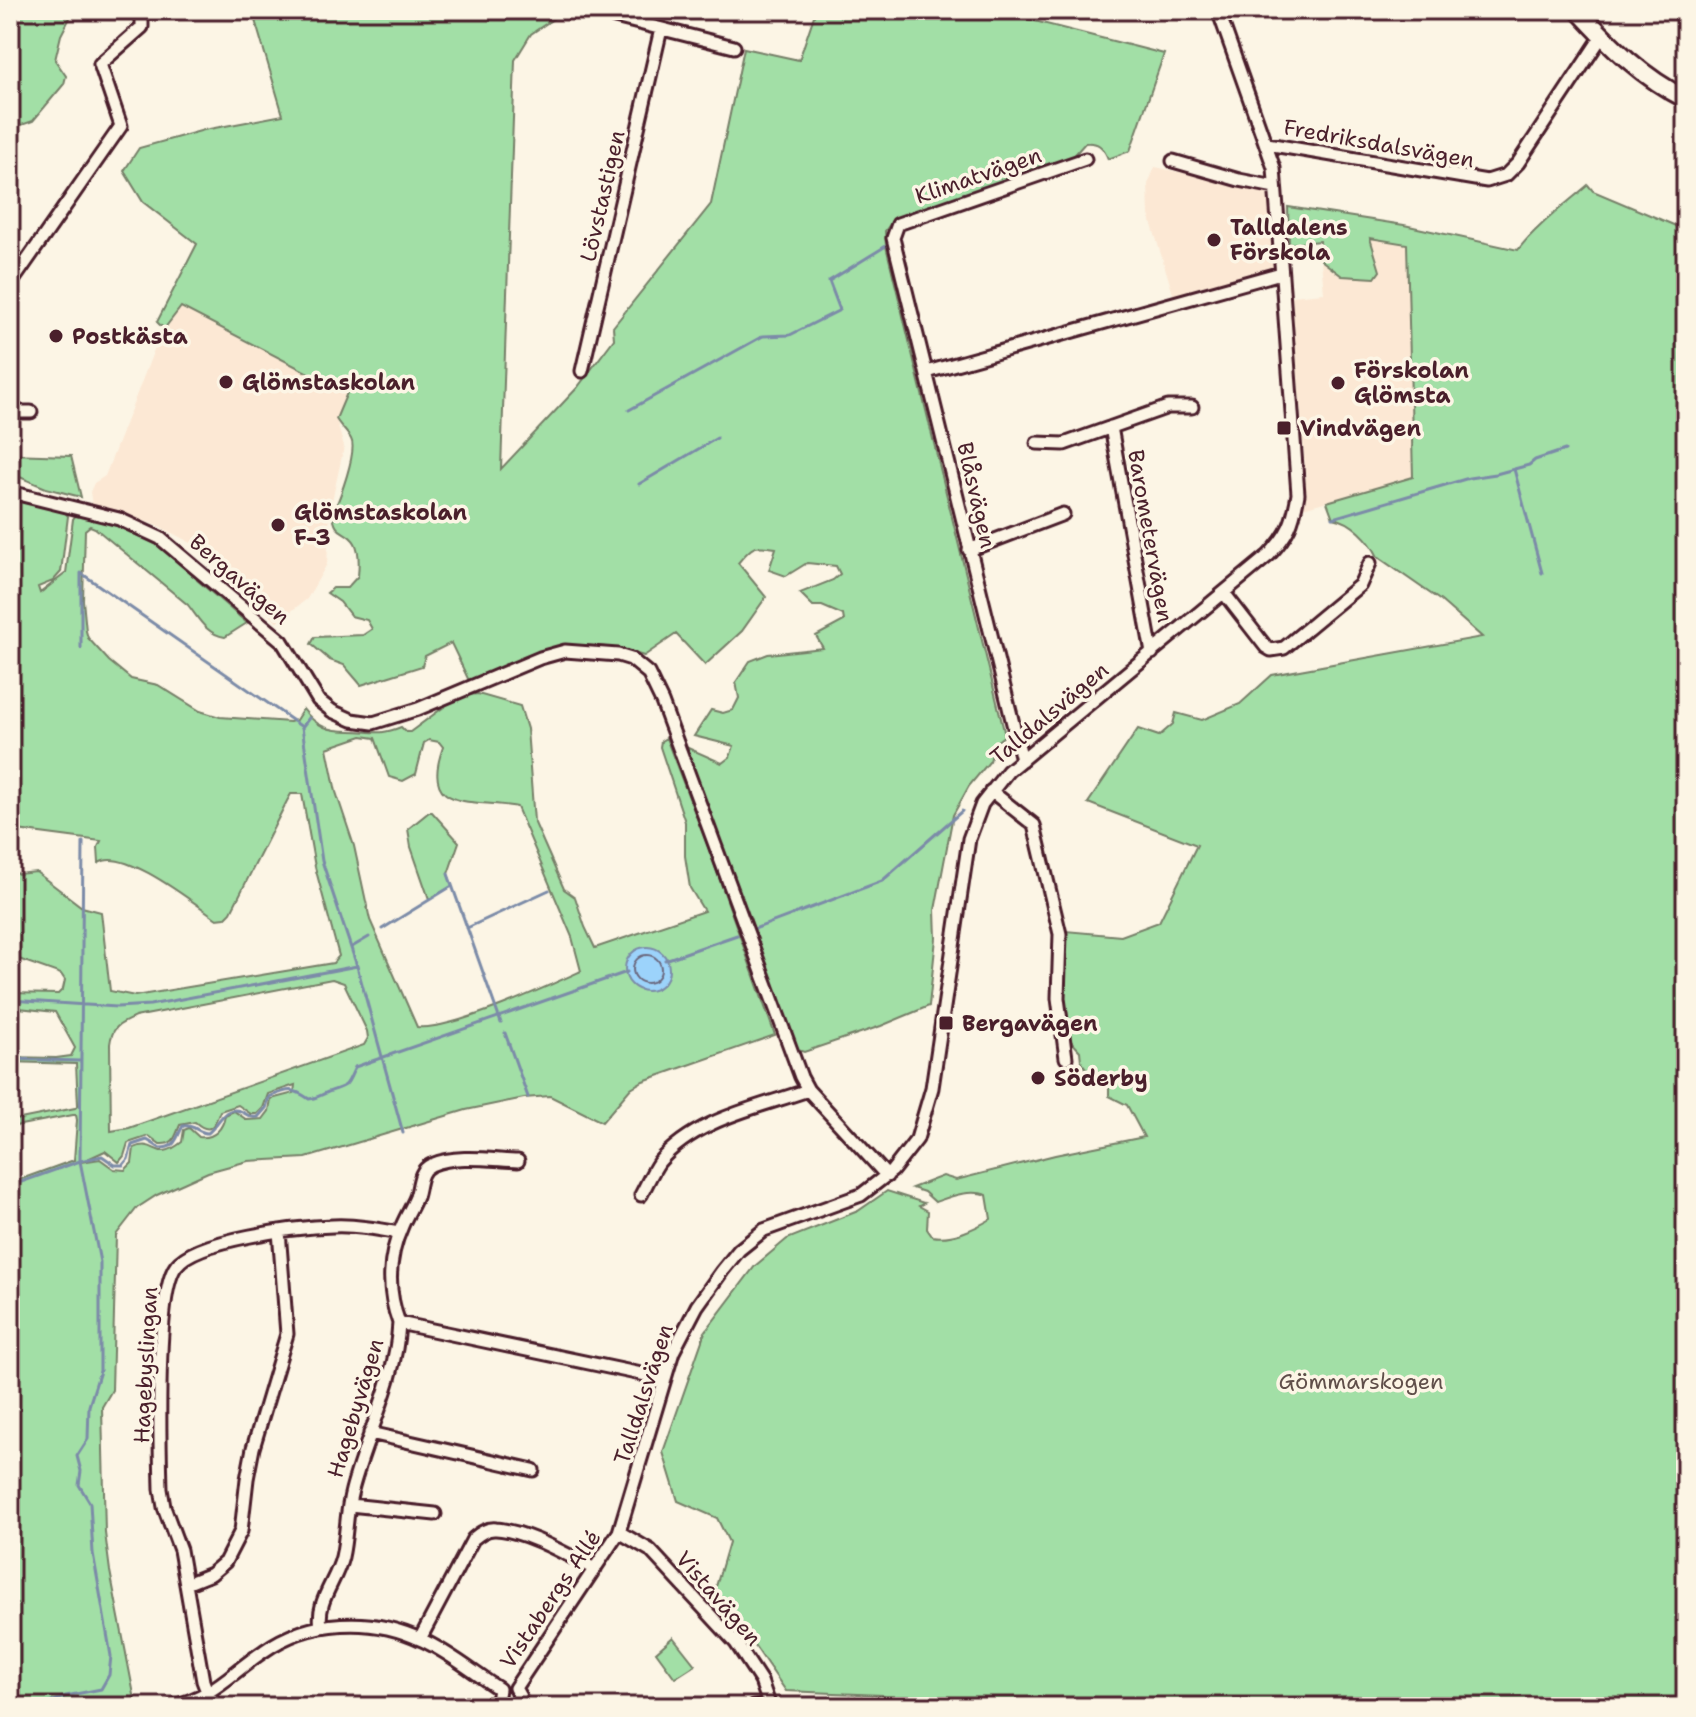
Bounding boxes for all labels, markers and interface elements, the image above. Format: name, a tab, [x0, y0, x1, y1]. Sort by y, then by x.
street label: Fredriksdalsvägen	[1281, 112, 1477, 175]
street label: Lövstastigen	[573, 128, 632, 265]
street label: Klimatvägen	[911, 140, 1045, 211]
place label: Talldalens Förskola	[1230, 213, 1348, 267]
marker: Talldalens Förskola	[1205, 231, 1223, 249]
place label: Postkästa	[72, 322, 188, 351]
marker: Postkästa	[47, 327, 65, 345]
place label: Förskolan Glömsta	[1354, 356, 1469, 410]
place label: Glömstaskolan	[242, 368, 415, 397]
marker: Glömstaskolan	[217, 373, 235, 391]
marker: Förskolan Glömsta	[1329, 374, 1347, 392]
place label: Vindvägen	[1300, 414, 1422, 443]
marker: Vindvägen	[1275, 419, 1293, 437]
street label: Blåsvägen	[950, 439, 1003, 551]
street label: Barometervägen	[1121, 447, 1180, 625]
place label: Glömstaskolan F-3	[294, 498, 467, 552]
marker: Glömstaskolan F-3	[269, 516, 287, 534]
street label: Bergavägen	[183, 528, 296, 631]
street label: Talldalsvägen	[984, 655, 1114, 771]
place label: Bergavägen	[962, 1009, 1098, 1038]
marker: Bergavägen	[937, 1014, 955, 1032]
place label: Söderby	[1054, 1064, 1148, 1093]
marker: Söderby	[1029, 1069, 1047, 1087]
street label: Hagebyslingan	[127, 1286, 164, 1444]
street label: Talldalsvägen	[607, 1320, 680, 1468]
street label: Hagebyvägen	[321, 1335, 390, 1481]
park label: Gömmarskogen	[1278, 1367, 1444, 1396]
street label: Vistabergs Allé	[493, 1524, 608, 1674]
street label: Vistavägen	[669, 1545, 768, 1652]

